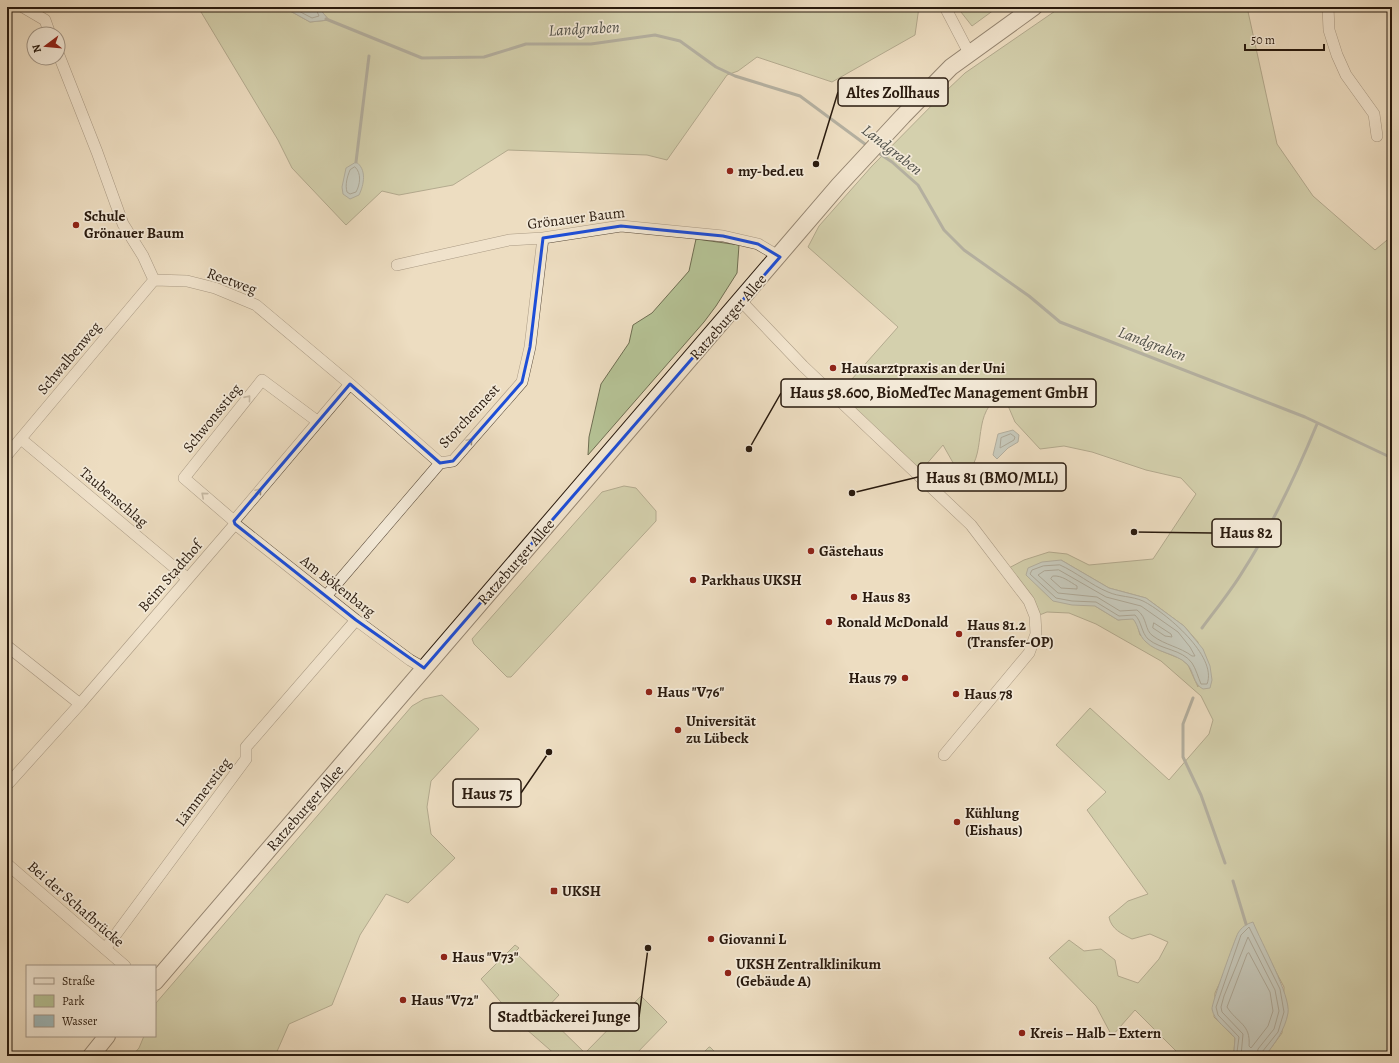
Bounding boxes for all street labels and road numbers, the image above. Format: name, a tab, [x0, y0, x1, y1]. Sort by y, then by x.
street label: Grönauer Baum	[526, 202, 626, 234]
street label: Reetweg	[204, 263, 260, 299]
street label: Ratzeburger Allee	[685, 269, 771, 364]
street label: Schwalbenweg	[33, 317, 106, 399]
street label: Schwonsstieg	[178, 379, 246, 457]
street label: Storchennest	[434, 379, 504, 453]
street label: Taubenschlag	[76, 462, 153, 532]
street label: Ratzeburger Allee	[473, 514, 559, 609]
street label: Beim Stadthof	[133, 534, 208, 616]
street label: Am Bökenbarg	[296, 550, 380, 622]
street label: Lämmerstieg	[171, 753, 236, 830]
street label: Ratzeburger Allee	[262, 760, 348, 855]
street label: Bei der Schafbrücke	[23, 856, 129, 952]

